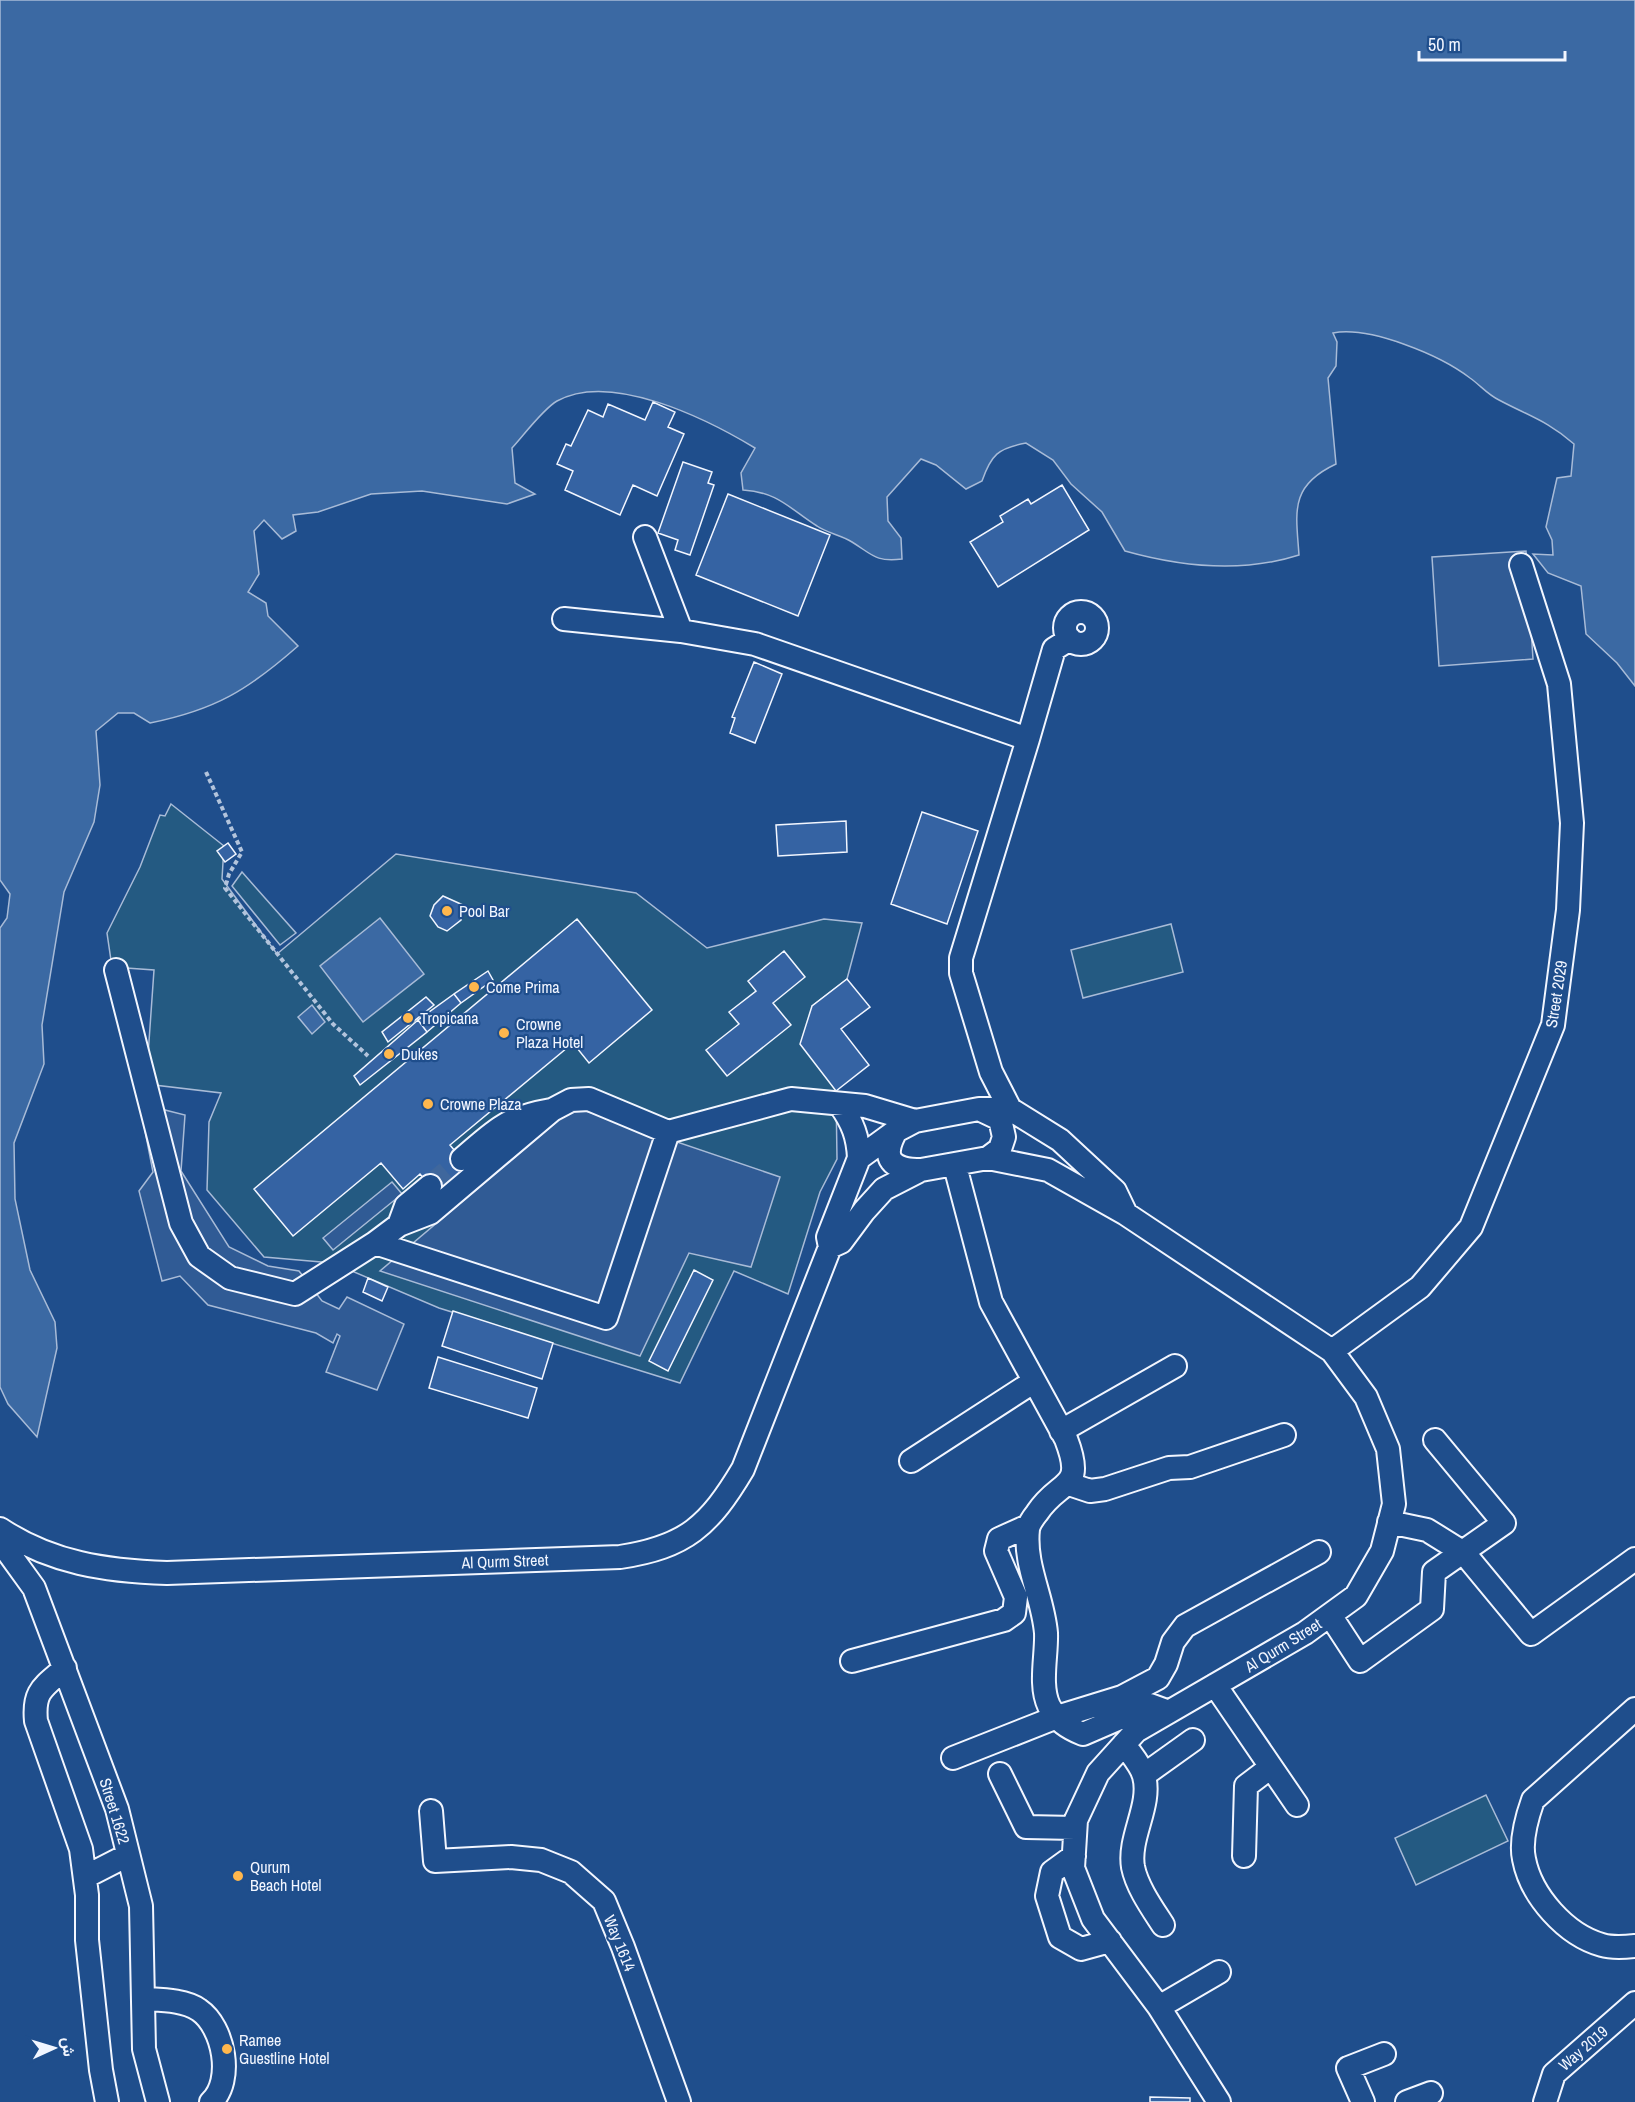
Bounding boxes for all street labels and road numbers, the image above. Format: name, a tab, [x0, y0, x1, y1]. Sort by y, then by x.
street label: Street 2029	[1540, 959, 1572, 1029]
street label: Al Qurm Street	[460, 1548, 549, 1574]
street label: Al Qurm Street	[1240, 1612, 1326, 1678]
street label: Street 1622	[95, 1775, 135, 1847]
street label: Way 1614	[599, 1912, 641, 1974]
street label: Way 2019	[1554, 2020, 1612, 2076]

